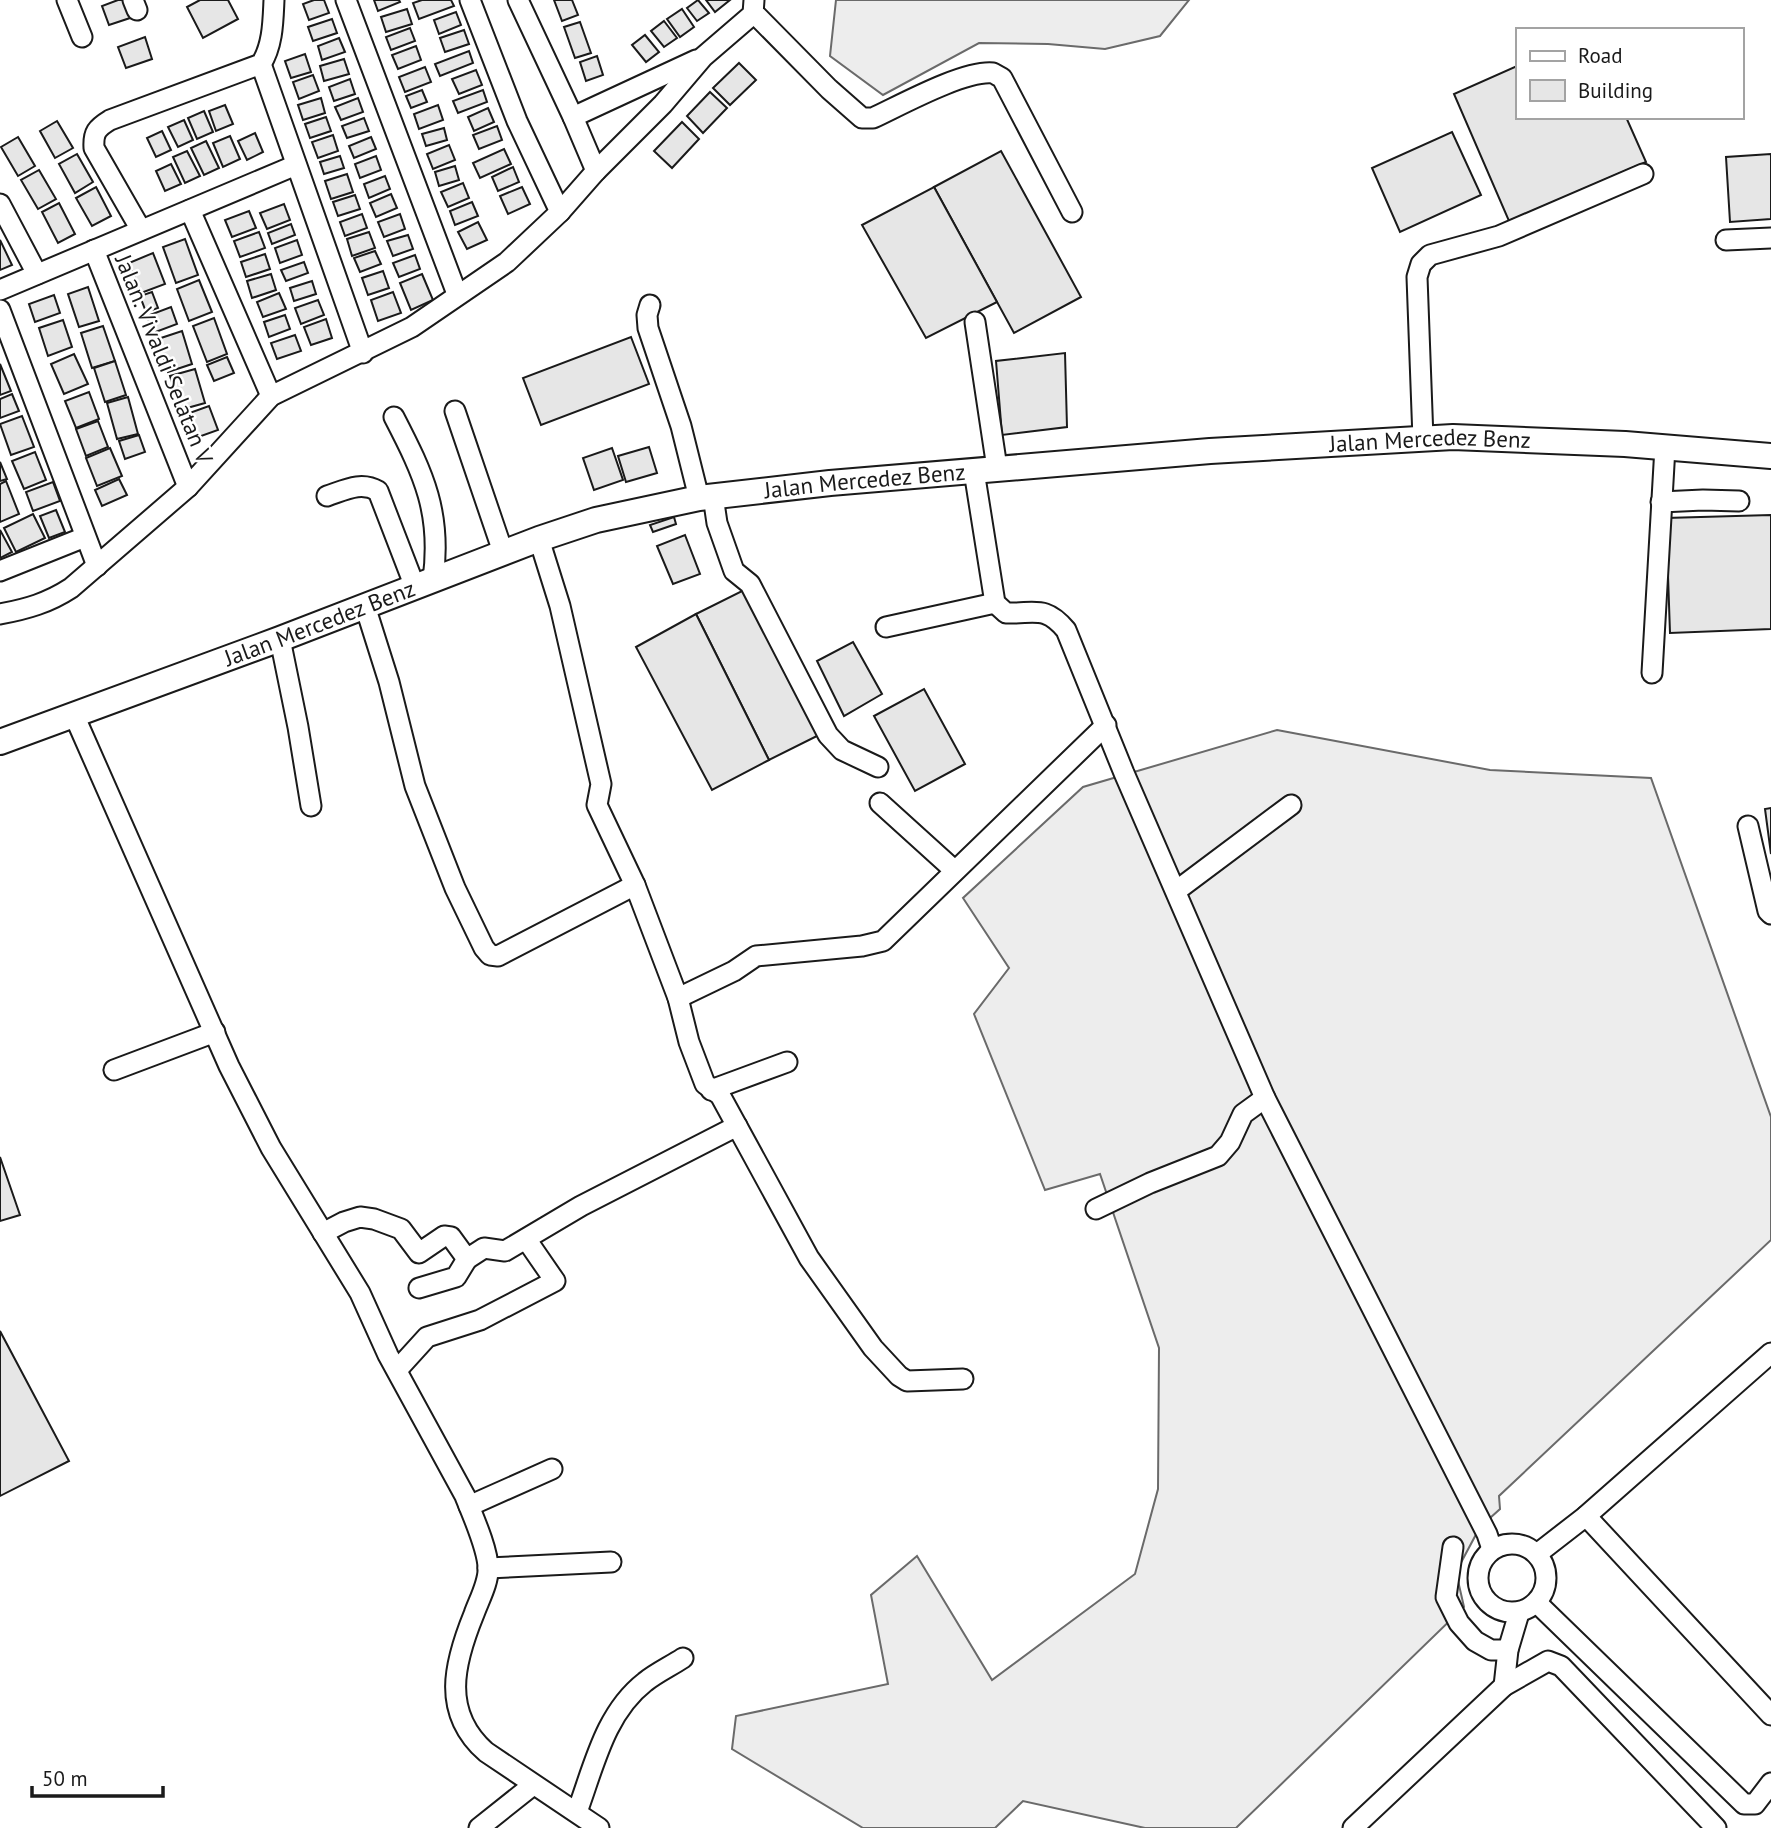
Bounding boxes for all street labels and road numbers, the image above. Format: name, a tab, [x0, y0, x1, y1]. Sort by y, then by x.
street label: Jalan. Vivaldi Selatan V	[109, 249, 220, 468]
street label: Jalan Mercedez Benz	[1327, 422, 1531, 458]
street label: Jalan Mercedez Benz	[762, 457, 966, 505]
street label: Jalan Mercedez Benz	[219, 573, 419, 673]

